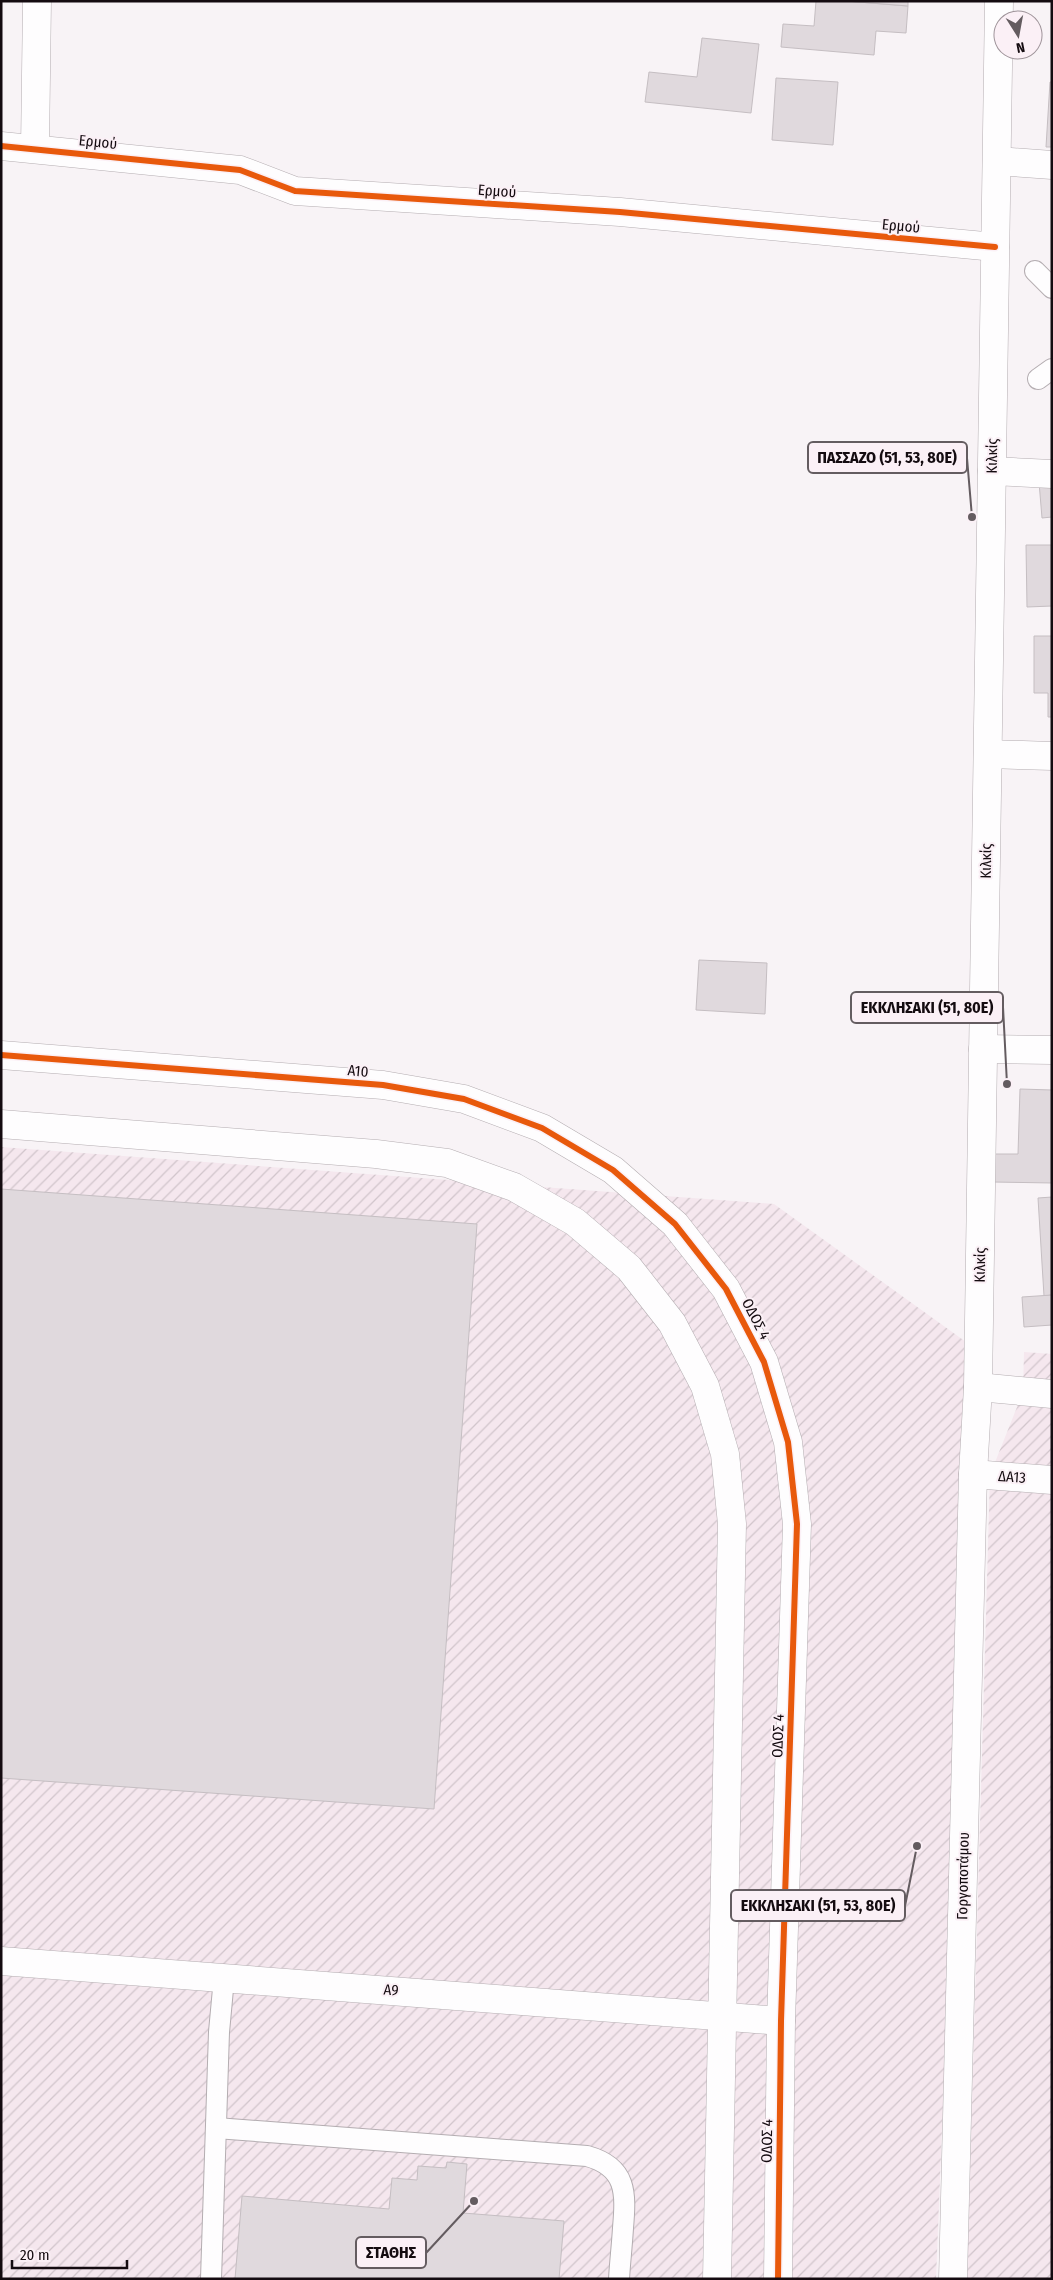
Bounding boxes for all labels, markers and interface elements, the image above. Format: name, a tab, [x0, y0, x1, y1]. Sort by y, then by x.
north arrow	[993, 10, 1043, 60]
text: N	[1015, 38, 1026, 56]
street label: Ερμού	[78, 131, 118, 153]
street label: Ερμού	[477, 181, 517, 201]
street label: Ερμού	[881, 215, 921, 237]
street label: Κιλκίς	[983, 437, 1001, 474]
callout: ΠΑΣΣΑΖΟ (51, 53, 80Ε)	[808, 442, 967, 473]
text: ΠΑΣΣΑΖΟ (51, 53, 80Ε)	[817, 448, 957, 467]
street label: Κιλκίς	[977, 842, 995, 879]
callout: ΕΚΚΛΗΣΑΚΙ (51, 80Ε)	[851, 992, 1003, 1023]
text: ΕΚΚΛΗΣΑΚΙ (51, 80Ε)	[861, 998, 993, 1017]
street label: Α10	[347, 1061, 369, 1081]
street label: Κιλκίς	[971, 1246, 989, 1283]
street label: ΟΔΟΣ 4	[738, 1295, 774, 1343]
street label: ΔΑ13	[998, 1467, 1027, 1487]
street label: ΟΔΟΣ 4	[768, 1714, 788, 1758]
street label: Γοργοποτάμου	[953, 1832, 973, 1920]
callout: ΕΚΚΛΗΣΑΚΙ (51, 53, 80Ε)	[731, 1890, 905, 1921]
text: ΕΚΚΛΗΣΑΚΙ (51, 53, 80Ε)	[741, 1896, 896, 1915]
street label: Α9	[383, 1980, 399, 2000]
street label: ΟΔΟΣ 4	[758, 2119, 776, 2163]
callout: ΣΤΑΘΗΣ	[356, 2237, 426, 2268]
scale bar	[12, 2238, 128, 2270]
text: ΣΤΑΘΗΣ	[366, 2243, 416, 2262]
text: 20 m	[20, 2246, 50, 2264]

